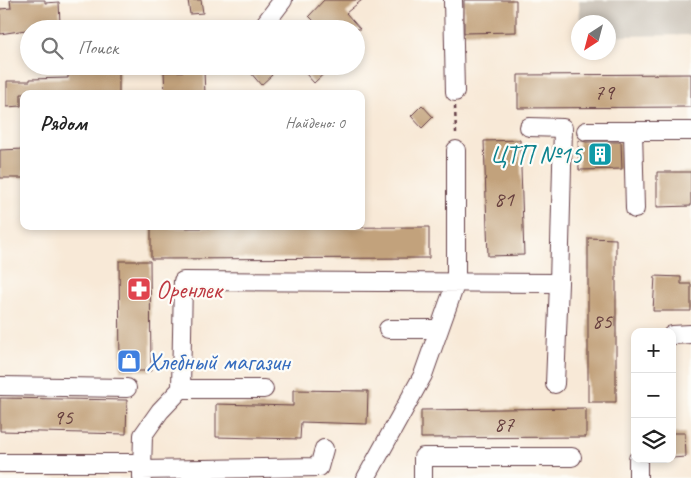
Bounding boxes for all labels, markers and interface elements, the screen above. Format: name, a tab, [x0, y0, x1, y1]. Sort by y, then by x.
north arrow	[571, 15, 616, 60]
search box	[20, 20, 365, 75]
icon: search	[38, 34, 66, 62]
text: Поиск	[78, 36, 118, 60]
house number: 79	[594, 78, 616, 106]
text: Рядом	[40, 110, 87, 136]
text: Найдено: 0	[285, 113, 345, 133]
place label: ЦТП №15	[490, 139, 584, 171]
building icon: ЦТП №15	[587, 141, 613, 167]
house number: 81	[494, 185, 515, 213]
place label: Оренлек	[156, 274, 224, 306]
pharmacy icon: Оренлек	[126, 276, 152, 302]
house number: 85	[592, 307, 613, 335]
map controls	[631, 328, 676, 463]
button: +	[631, 328, 676, 373]
place label: Хлебный магазин	[146, 346, 292, 378]
shop icon: Хлебный магазин	[116, 348, 142, 374]
button: −	[631, 373, 676, 418]
house number: 95	[53, 403, 74, 431]
house number: 87	[494, 410, 515, 438]
button: layers	[631, 418, 676, 463]

